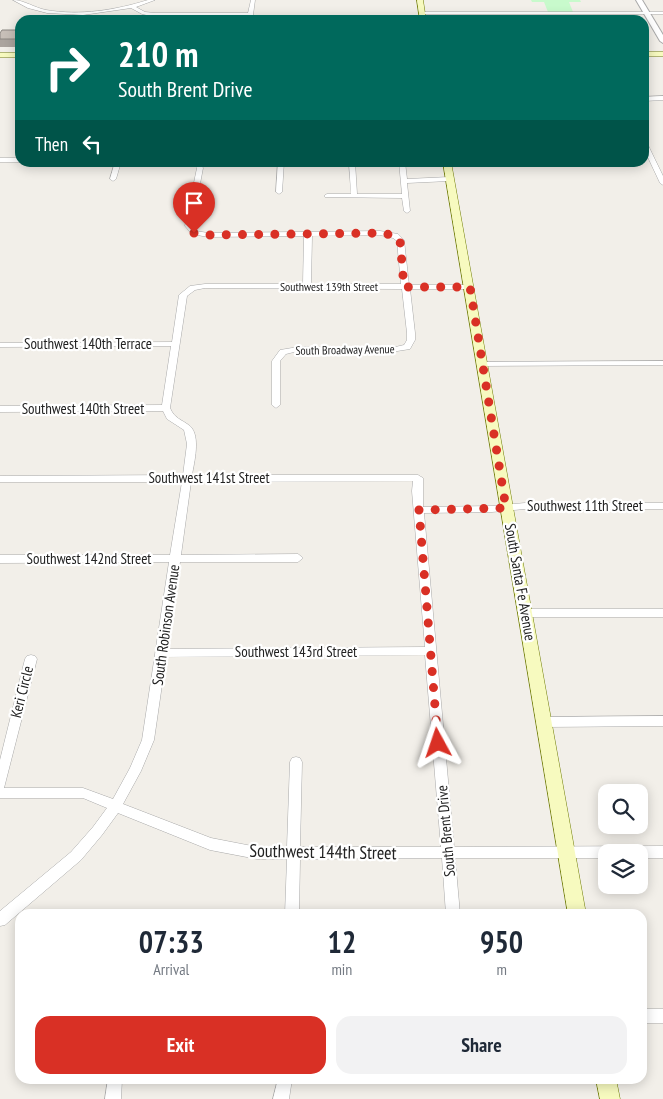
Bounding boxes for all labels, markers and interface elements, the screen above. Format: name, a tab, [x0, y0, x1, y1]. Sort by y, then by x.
text: 210 m	[118, 31, 199, 77]
icon: right	[35, 35, 100, 100]
text: South Brent Drive	[118, 75, 253, 103]
icon: left	[78, 130, 106, 158]
text: Then	[35, 132, 68, 156]
pin	[173, 182, 215, 233]
icon: arrive	[180, 189, 208, 217]
street label: Southwest 139th Street	[280, 279, 379, 294]
street label: Southwest 140th Terrace	[24, 334, 152, 353]
street label: South Broadway Avenue	[295, 341, 395, 358]
street label: Southwest 140th Street	[22, 399, 144, 418]
street label: Southwest 141st Street	[148, 468, 270, 487]
street label: Southwest 11th Street	[527, 496, 643, 515]
street label: South Santa Fe Avenue	[501, 522, 540, 642]
street label: Southwest 142nd Street	[27, 549, 151, 568]
street label: South Robinson Avenue	[148, 563, 183, 686]
street label: Southwest 143rd Street	[235, 642, 357, 661]
street label: Keri Circle	[6, 664, 37, 720]
position arrow	[411, 716, 463, 768]
street label: South Brent Drive	[432, 784, 459, 878]
map controls	[598, 784, 648, 894]
button: search	[598, 784, 648, 834]
street label: Southwest 144th Street	[249, 839, 397, 864]
button: layers	[598, 844, 648, 894]
text: 07:33	[139, 922, 204, 961]
text: 12	[328, 922, 356, 961]
text: 950	[480, 922, 523, 961]
text: Arrival	[153, 959, 189, 979]
text: min	[331, 959, 352, 979]
text: m	[496, 959, 507, 979]
button: Exit	[35, 1016, 326, 1074]
button: Share	[336, 1016, 627, 1074]

